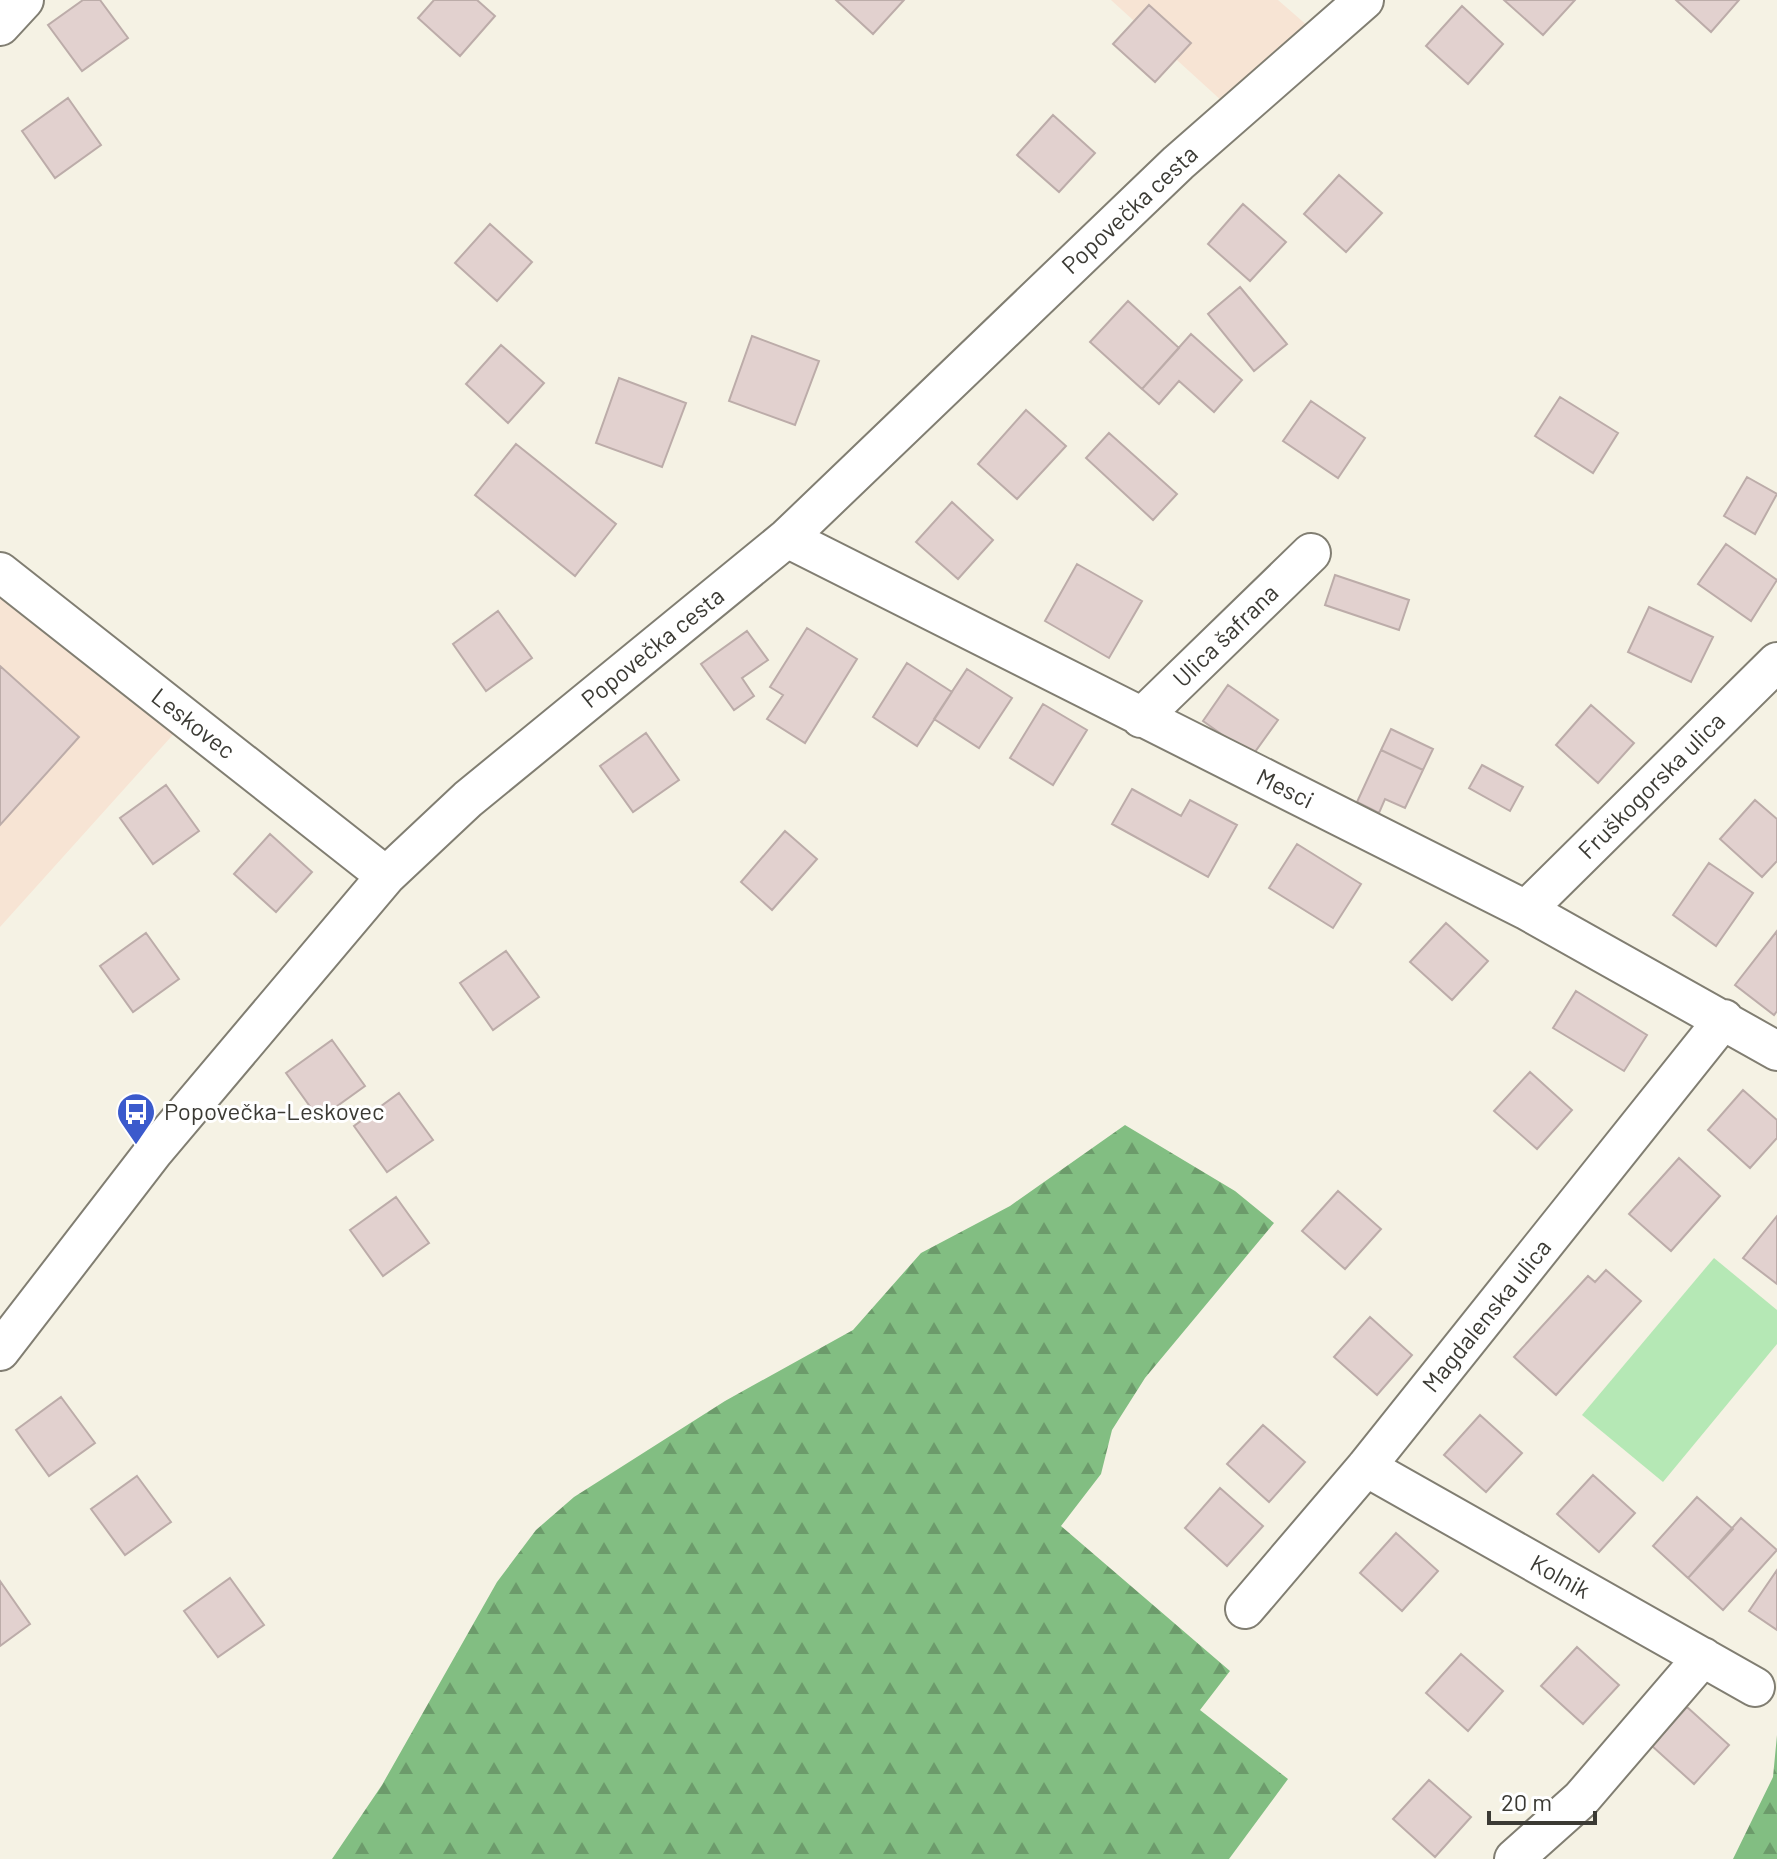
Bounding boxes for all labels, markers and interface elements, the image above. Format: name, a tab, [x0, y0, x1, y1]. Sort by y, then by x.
street label: Popovečka cesta	[1055, 139, 1203, 279]
street label: Ulica šafrana	[1166, 578, 1284, 692]
street label: Popovečka cesta	[575, 580, 729, 713]
street label: Leskovec	[146, 681, 242, 764]
street label: Fruškogorska ulica	[1572, 706, 1730, 864]
street label: Mesci	[1252, 761, 1319, 814]
bus stop icon: Popovečka-Leskovec	[115, 1091, 157, 1146]
place label: Popovečka-Leskovec	[164, 1096, 385, 1125]
street label: Magdalenska ulica	[1415, 1233, 1556, 1397]
street label: Kolnik	[1526, 1547, 1596, 1604]
scale bar	[1489, 1775, 1595, 1825]
text: 20 m	[1501, 1787, 1552, 1816]

